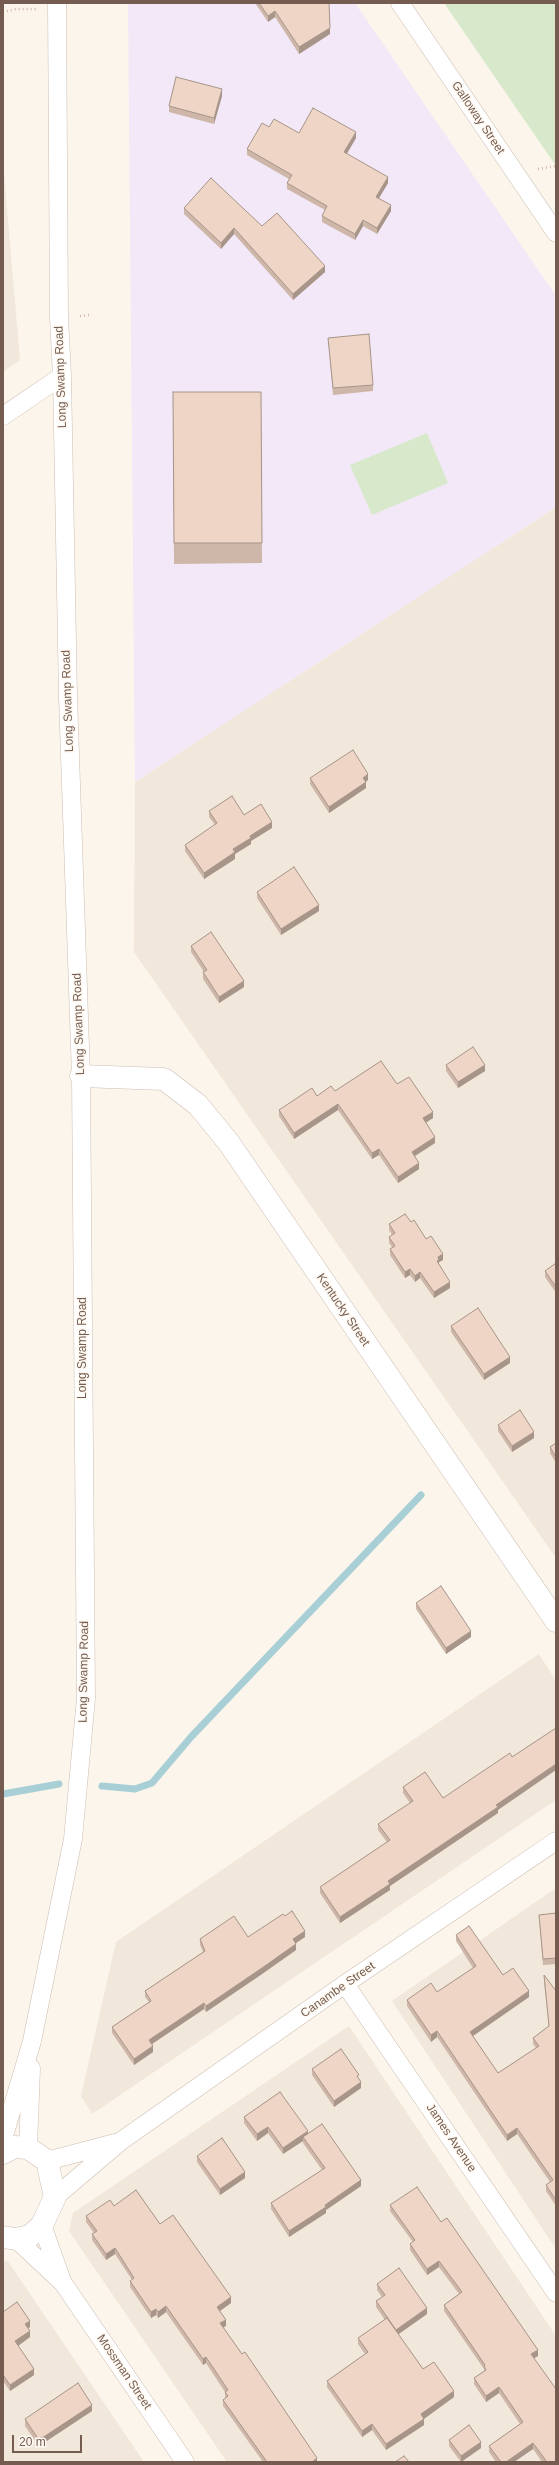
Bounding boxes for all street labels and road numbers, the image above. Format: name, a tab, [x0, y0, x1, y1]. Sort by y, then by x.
street label: Galloway Street	[448, 79, 508, 157]
street label: Long Swamp Road	[52, 326, 70, 428]
street label: Long Swamp Road	[59, 650, 77, 752]
street label: Long Swamp Road	[70, 973, 88, 1075]
street label: Kentucky Street	[313, 1271, 373, 1349]
street label: Long Swamp Road	[76, 1297, 90, 1399]
street label: Long Swamp Road	[76, 1621, 92, 1723]
street label: Canambe Street	[298, 1959, 378, 2021]
street label: James Avenue	[423, 2101, 479, 2175]
street label: Mossman Street	[94, 2332, 154, 2412]

